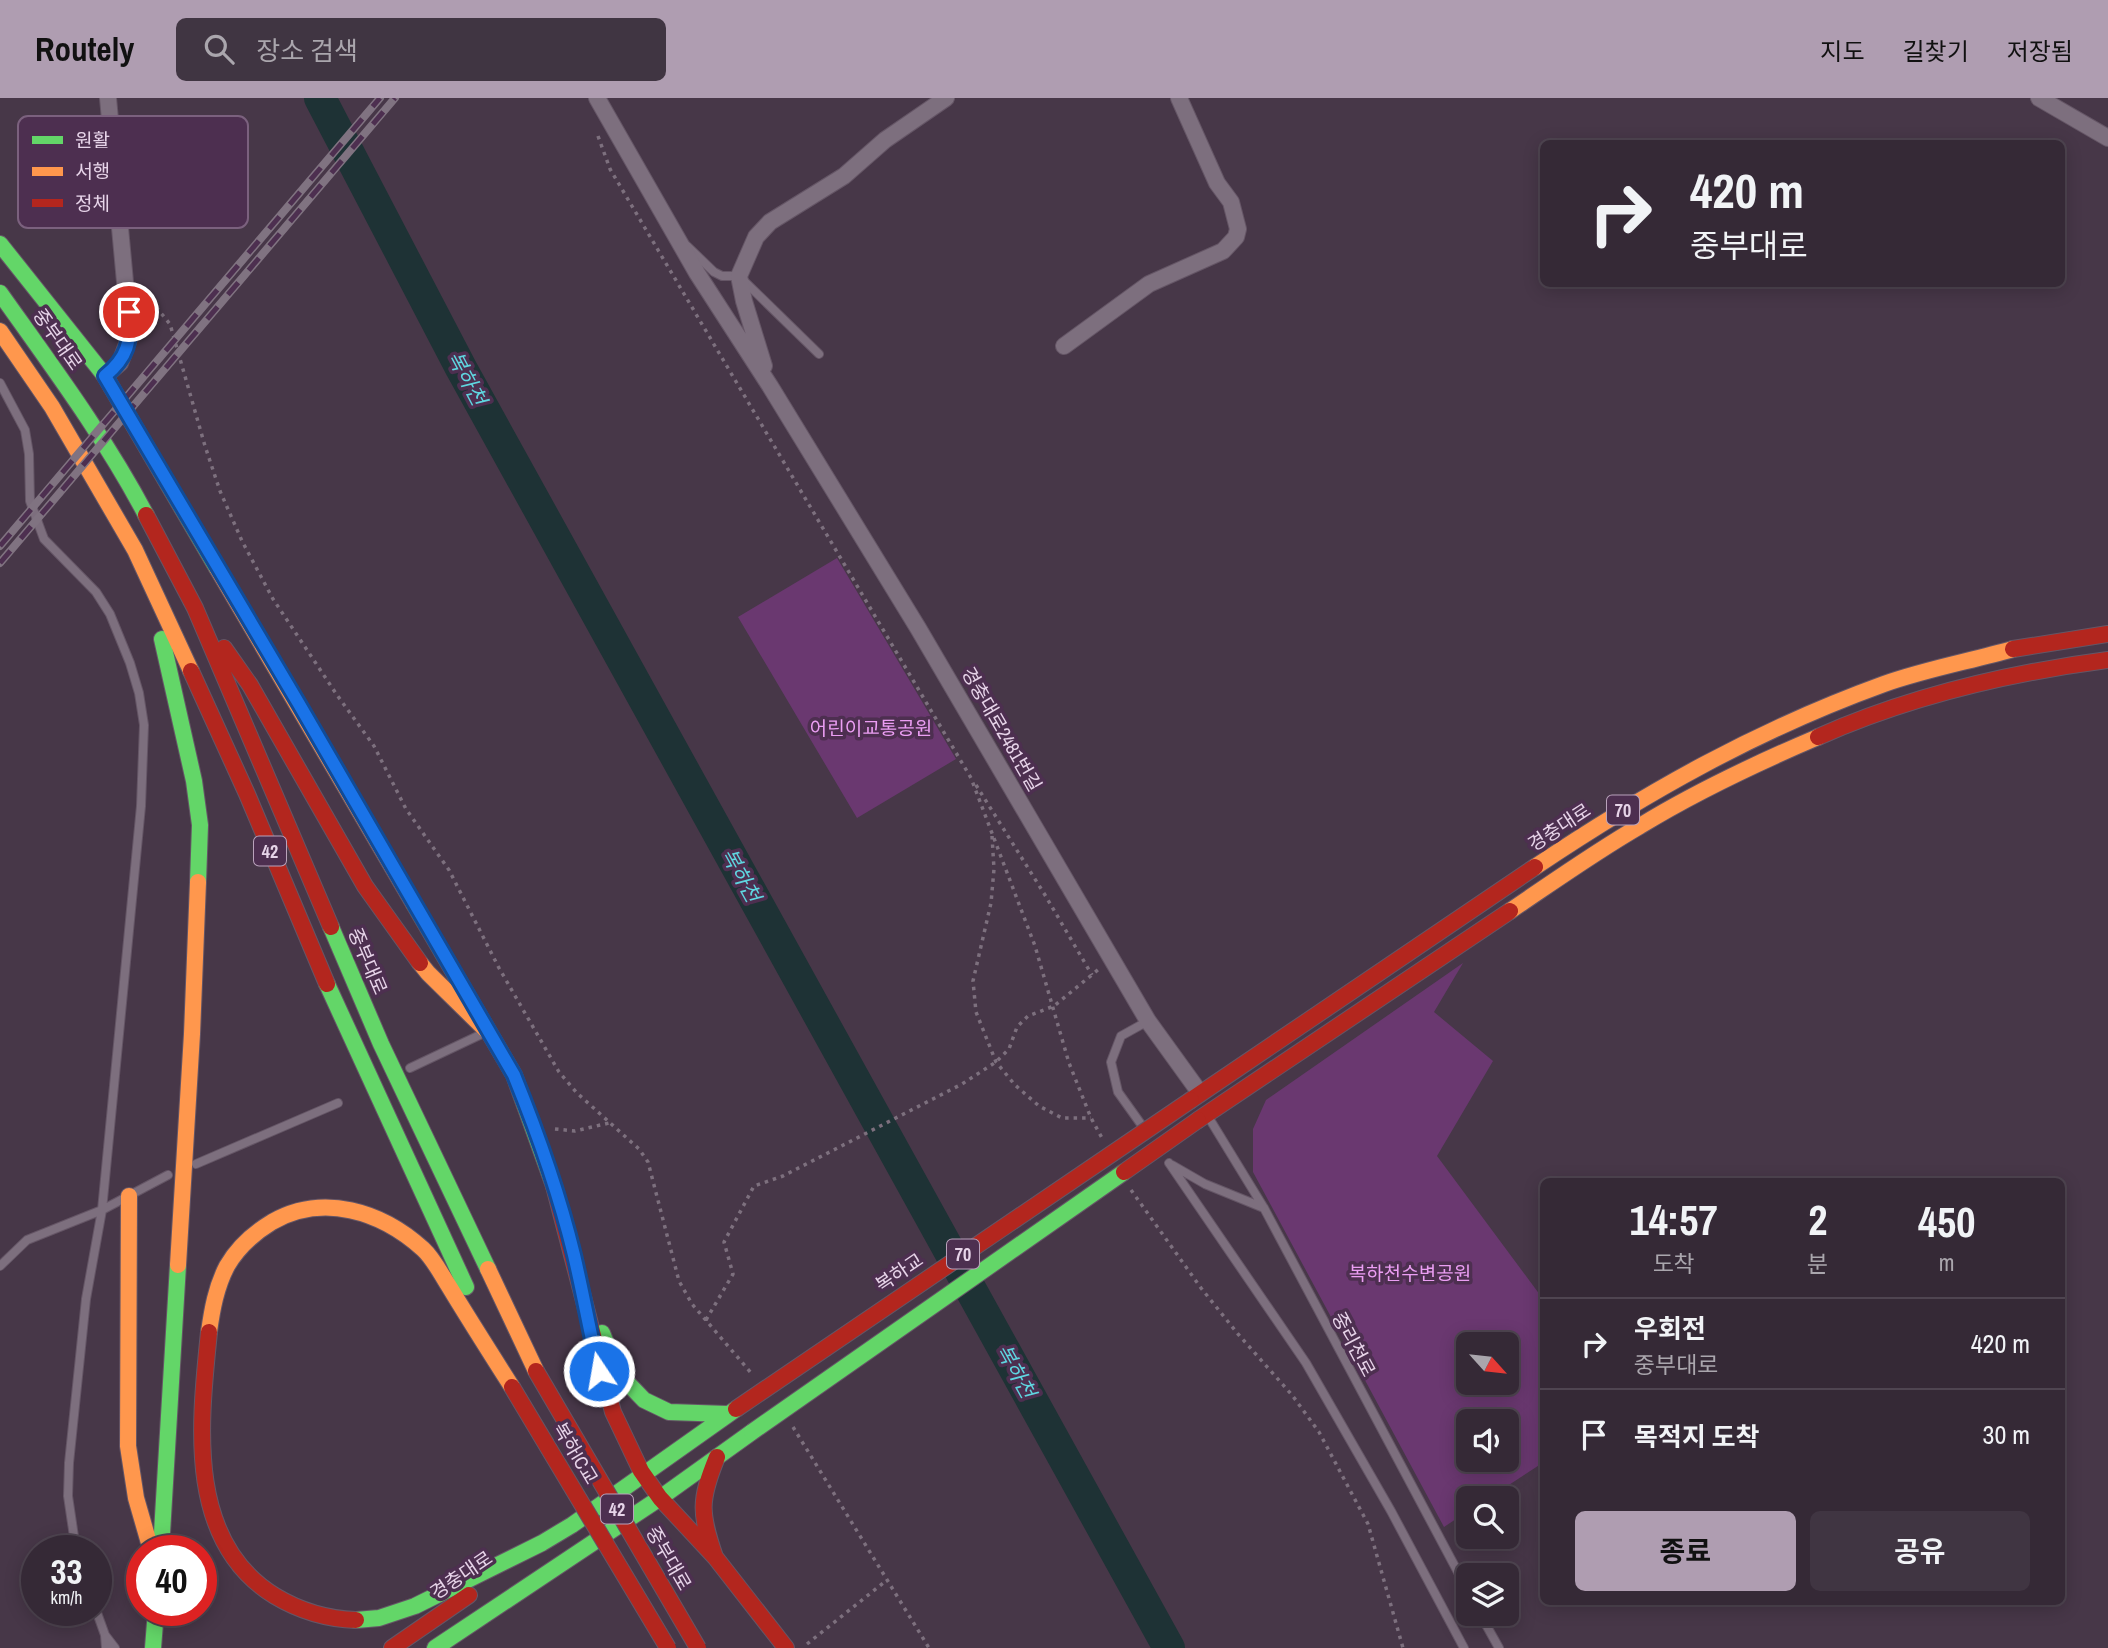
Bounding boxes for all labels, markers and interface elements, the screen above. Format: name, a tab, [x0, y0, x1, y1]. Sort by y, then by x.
search box	[176, 18, 666, 81]
text: Routely	[35, 27, 134, 71]
icon: search	[200, 30, 238, 68]
text: 장소 검색	[256, 33, 358, 68]
text: 지도	[1820, 35, 1865, 67]
text: 길찾기	[1903, 35, 1969, 67]
text: 저장됨	[2007, 35, 2073, 67]
legend	[18, 116, 248, 228]
text: 원활	[75, 127, 110, 153]
text: 420 m	[1690, 157, 1804, 223]
text: 서행	[75, 158, 110, 184]
icon: right	[1575, 168, 1666, 259]
text: 정체	[75, 190, 110, 216]
text: 중부대로	[1690, 224, 1808, 267]
pin	[99, 282, 159, 342]
icon: arrive	[110, 293, 148, 331]
street label: 중부대로	[27, 303, 89, 375]
water label: 복하천	[441, 346, 495, 413]
street label: 경충대로2481번길	[956, 662, 1048, 796]
park label: 어린이교통공원	[810, 715, 932, 741]
road number: 70	[1607, 796, 1639, 824]
street label: 경충대로	[1523, 797, 1595, 857]
road number: 42	[254, 836, 286, 866]
water label: 복하천	[714, 843, 769, 910]
street label: 중부대로	[342, 924, 394, 998]
text: 14:57	[1630, 1192, 1718, 1248]
text: 2	[1808, 1192, 1827, 1248]
text: 450	[1918, 1194, 1975, 1250]
road number: 70	[947, 1240, 979, 1268]
street label: 복하교	[870, 1247, 928, 1297]
text: m	[1939, 1247, 1955, 1278]
text: 도착	[1652, 1248, 1695, 1279]
text: 분	[1807, 1248, 1828, 1279]
park label: 복하천수변공원	[1349, 1260, 1471, 1286]
street label: 중리천로	[1326, 1307, 1382, 1381]
text: 우회전	[1634, 1311, 1706, 1346]
icon: right	[1575, 1325, 1613, 1363]
text: 420 m	[1971, 1326, 2030, 1361]
north arrow	[1456, 1332, 1519, 1395]
map controls	[1456, 1332, 1519, 1626]
position arrow	[562, 1334, 636, 1408]
water label: 복하천	[989, 1339, 1044, 1406]
text: 중부대로	[1634, 1349, 1719, 1380]
button: sound	[1456, 1409, 1519, 1472]
icon: arrive	[1575, 1416, 1613, 1454]
street label: 복하IC교	[547, 1417, 605, 1489]
text: 30 m	[1983, 1417, 2030, 1452]
text: 목적지 도착	[1634, 1419, 1760, 1454]
button: search	[1456, 1486, 1519, 1549]
road number: 42	[601, 1494, 633, 1524]
button: 종료	[1575, 1511, 1796, 1591]
button: 공유	[1810, 1511, 2030, 1591]
street label: 중부대로	[640, 1521, 698, 1595]
speed limit sign: 40	[126, 1535, 217, 1626]
street label: 경충대로	[425, 1545, 497, 1605]
text: 33	[51, 1548, 82, 1595]
button: layers	[1456, 1563, 1519, 1626]
text: km/h	[51, 1585, 83, 1610]

